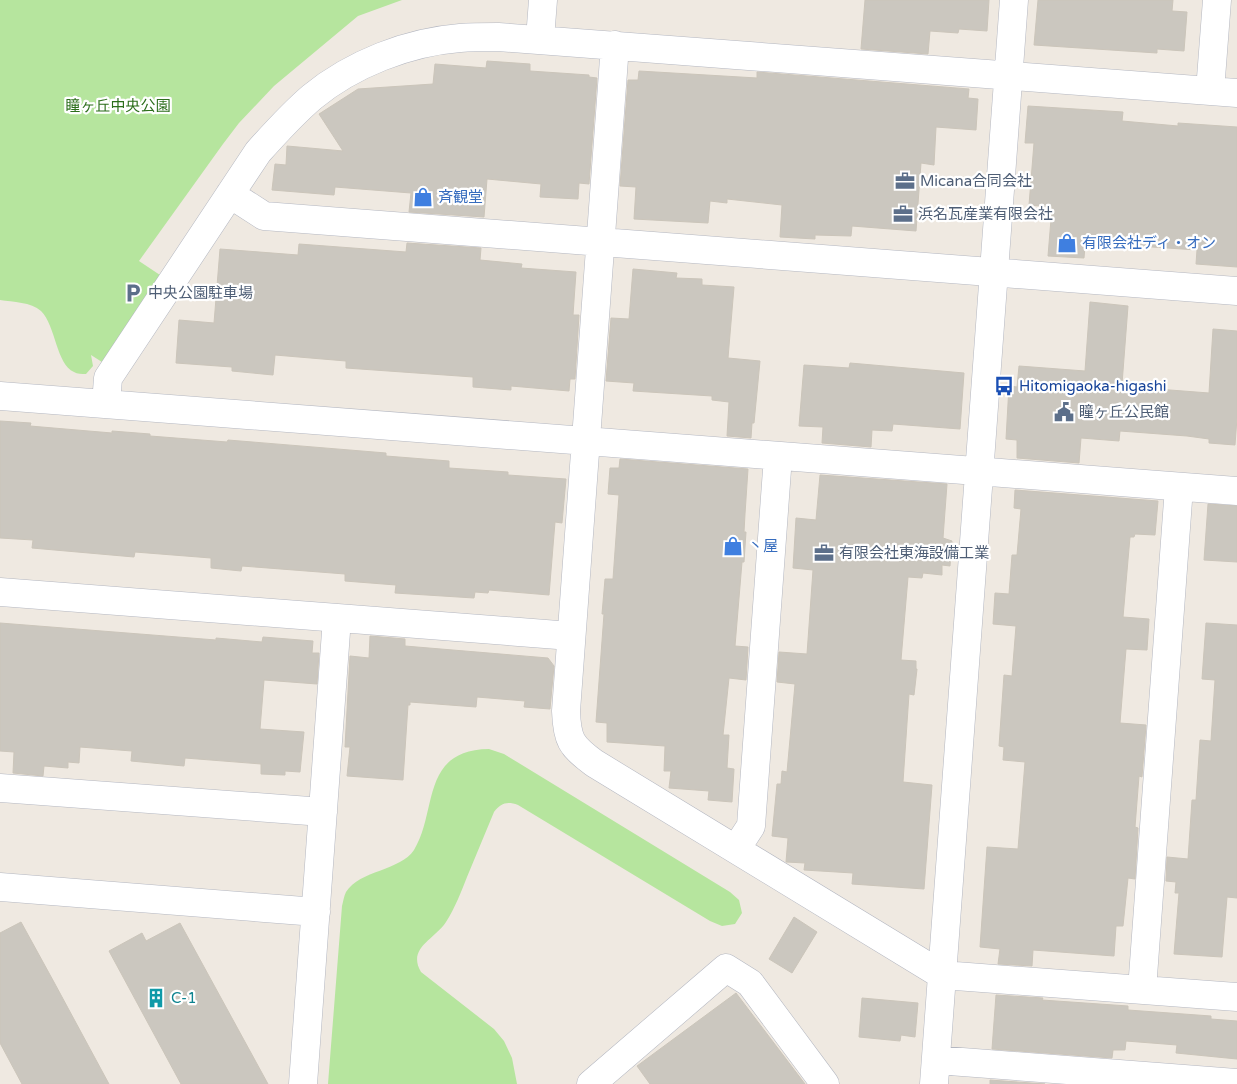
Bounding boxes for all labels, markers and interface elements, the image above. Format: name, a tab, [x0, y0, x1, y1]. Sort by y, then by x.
park label: 瞳ヶ丘中央公園	[65, 97, 171, 115]
office icon: Micana合同会社	[894, 170, 916, 192]
place label: Micana合同会社	[920, 172, 1032, 190]
shop icon: 斉観堂	[412, 186, 434, 208]
place label: 斉観堂	[438, 188, 483, 206]
office icon: 浜名瓦産業有限会社	[892, 203, 914, 225]
place label: 浜名瓦産業有限会社	[918, 205, 1053, 223]
shop icon: 有限会社ディ・オン	[1056, 232, 1078, 254]
place label: 有限会社ディ・オン	[1082, 234, 1216, 252]
parking icon: 中央公園駐車場	[122, 282, 144, 304]
place label: 中央公園駐車場	[148, 284, 253, 302]
bus stop icon: Hitomigaoka-higashi	[993, 375, 1015, 397]
place label: Hitomigaoka-higashi	[1019, 377, 1167, 395]
public building icon: 瞳ヶ丘公民館	[1053, 401, 1075, 423]
place label: 瞳ヶ丘公民館	[1079, 403, 1169, 421]
shop icon: 丶屋	[722, 535, 744, 557]
place label: 丶屋	[748, 537, 778, 555]
office icon: 有限会社東海設備工業	[813, 542, 835, 564]
place label: 有限会社東海設備工業	[839, 544, 989, 562]
building icon: C-1	[145, 987, 167, 1009]
place label: C-1	[171, 989, 197, 1007]

